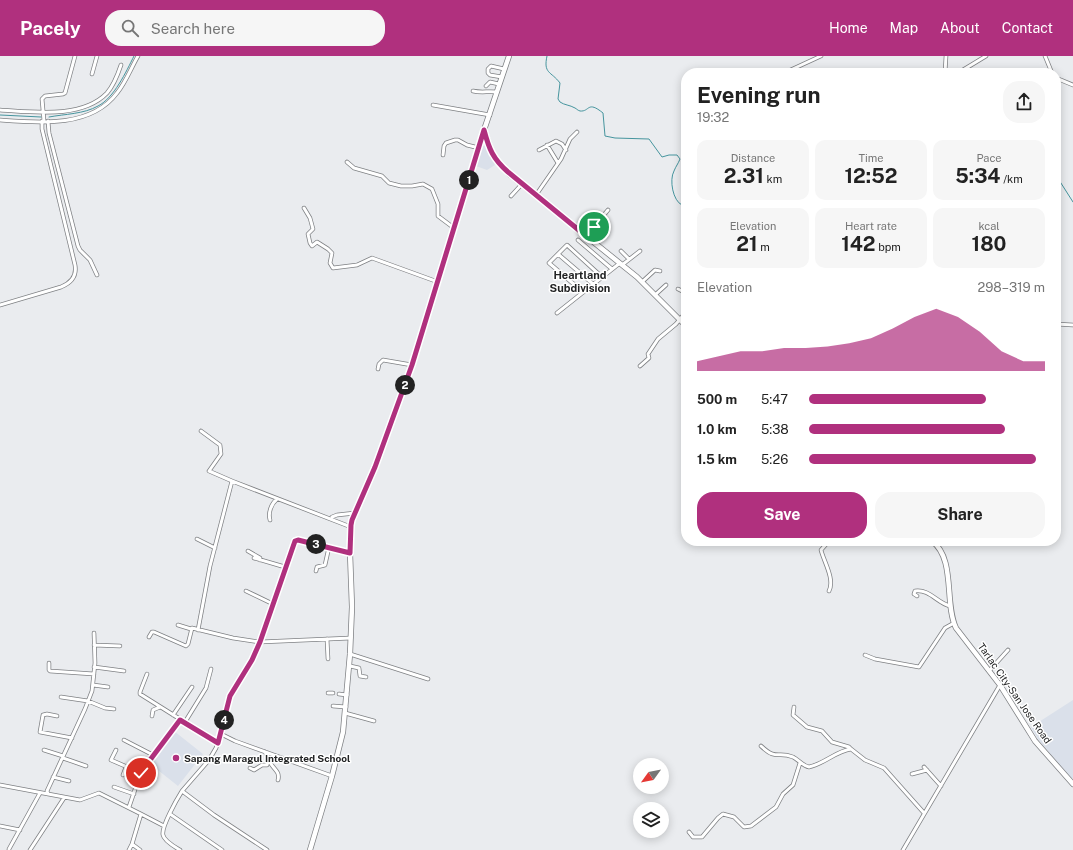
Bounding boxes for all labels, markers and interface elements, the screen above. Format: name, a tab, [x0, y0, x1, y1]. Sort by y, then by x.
search box	[105, 10, 385, 46]
text: Pacely	[20, 17, 81, 39]
icon: search	[119, 17, 141, 39]
text: Search here	[151, 20, 235, 37]
text: Home	[829, 20, 868, 36]
text: Map	[890, 20, 918, 36]
text: About	[940, 20, 980, 36]
text: Contact	[1002, 20, 1053, 36]
button: share	[1003, 81, 1045, 123]
text: Evening run	[697, 82, 821, 108]
text: 19:32	[697, 110, 729, 125]
text: Distance	[731, 152, 775, 164]
text: Time	[858, 152, 884, 164]
text: Pace	[976, 152, 1002, 164]
text: 2.31	[724, 164, 764, 188]
text: 12:52	[845, 164, 897, 188]
text: 5:34	[955, 164, 1001, 188]
pin: 1	[459, 170, 479, 190]
text: km	[764, 173, 782, 185]
text: /km	[1001, 173, 1023, 185]
text: 1	[467, 174, 471, 186]
pin	[577, 210, 611, 244]
icon: arrive	[583, 216, 605, 238]
text: Elevation	[730, 220, 776, 232]
text: Heart rate	[845, 220, 897, 232]
text: kcal	[978, 220, 1000, 232]
text: 21	[736, 232, 758, 256]
text: 142	[841, 232, 876, 256]
text: 180	[972, 232, 1006, 256]
text: m	[758, 241, 770, 253]
text: bpm	[876, 241, 901, 253]
district label: Heartland Subdivision	[550, 269, 610, 294]
text: Elevation	[697, 280, 752, 295]
text: 298–319 m	[978, 280, 1045, 295]
pin: 2	[395, 375, 415, 395]
text: 2	[402, 379, 409, 391]
text: 500 m	[697, 392, 737, 407]
text: 5:47	[761, 392, 788, 407]
text: 1.0 km	[697, 422, 737, 437]
text: 5:38	[761, 422, 789, 437]
text: 1.5 km	[697, 452, 737, 467]
text: 5:26	[761, 452, 788, 467]
button: Save	[697, 492, 867, 538]
button: Share	[875, 492, 1045, 538]
pin: 3	[306, 534, 326, 554]
text: 3	[312, 538, 320, 550]
street label: Tarlac City-San Jose Road	[976, 640, 1054, 746]
pin: 4	[214, 710, 234, 730]
text: 4	[220, 714, 228, 726]
place label: Sapang Maragul Integrated School	[184, 752, 350, 764]
marker: Sapang Maragul Integrated School	[171, 753, 181, 763]
pin	[124, 756, 158, 790]
north arrow	[633, 758, 669, 794]
map controls	[633, 758, 669, 838]
icon: check	[130, 762, 152, 784]
button: layers	[633, 802, 669, 838]

